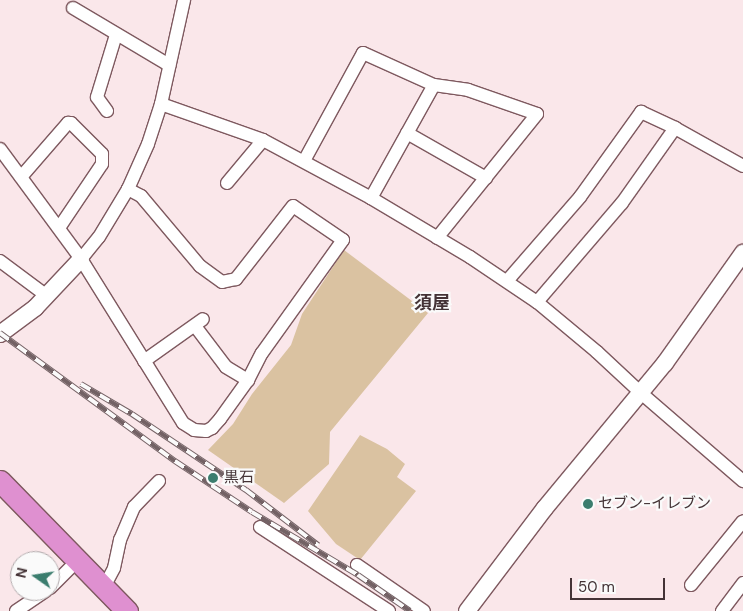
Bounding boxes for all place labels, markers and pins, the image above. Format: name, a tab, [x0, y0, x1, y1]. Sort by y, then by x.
place label: 黒石	[224, 469, 254, 487]
marker: 黒石	[206, 471, 220, 485]
place label: セブン-イレブン	[598, 495, 711, 513]
marker: セブン-イレブン	[582, 498, 594, 510]

